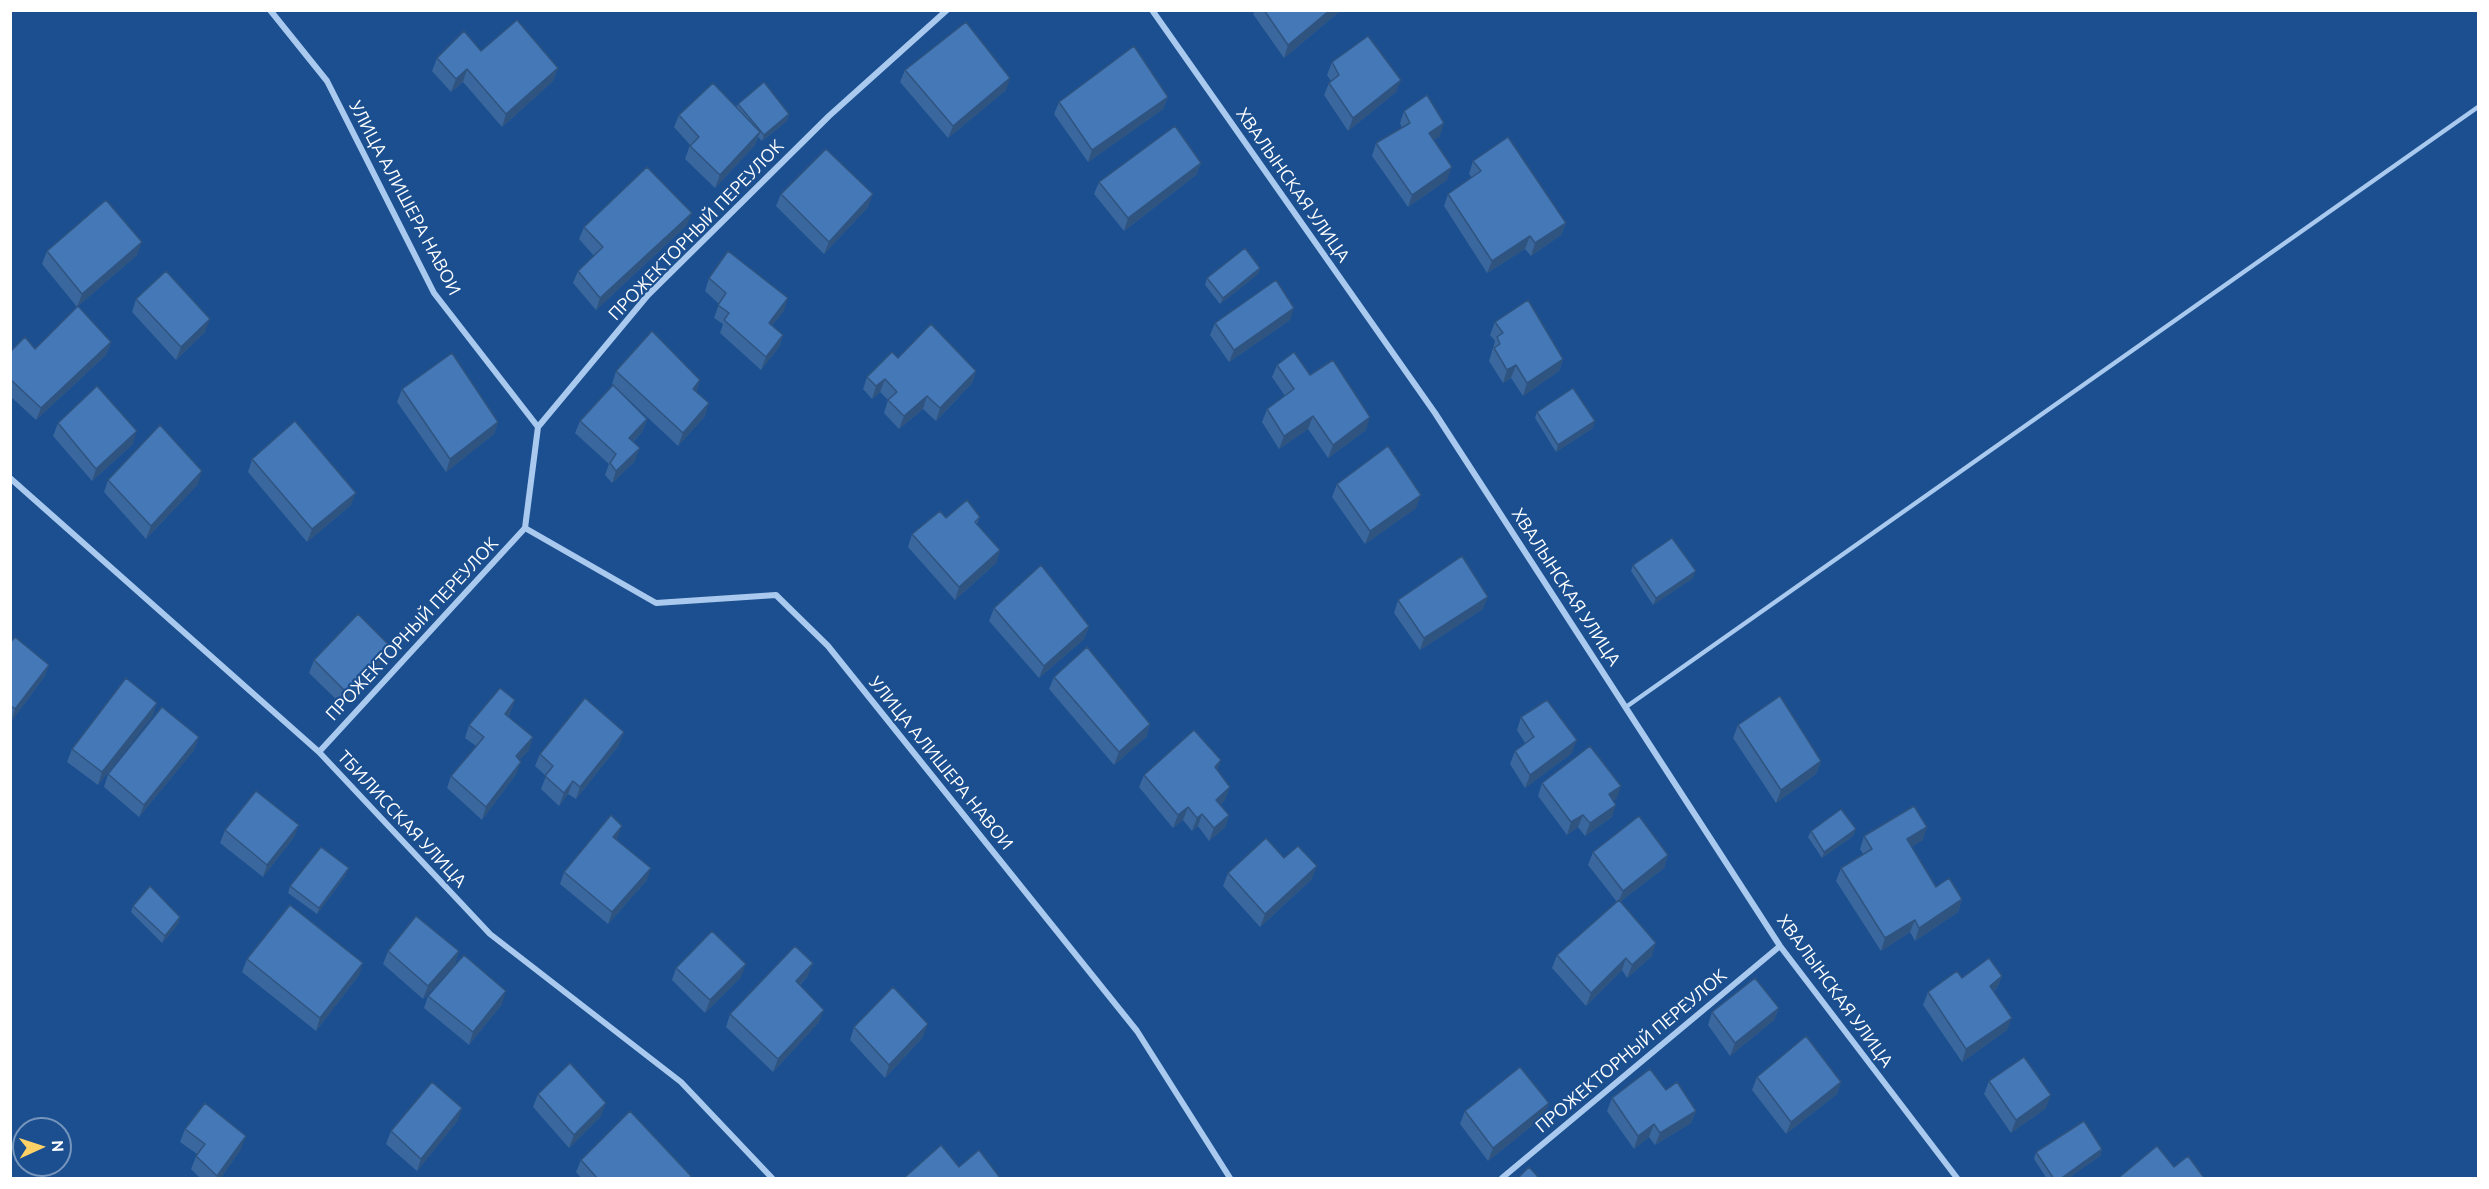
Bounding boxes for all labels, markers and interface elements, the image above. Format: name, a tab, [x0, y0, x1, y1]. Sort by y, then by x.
street label: УЛИЦА АЛИШЕРА НАВОИ	[345, 97, 465, 299]
street label: ХВАЛЫНСКАЯ УЛИЦА	[1231, 104, 1355, 266]
street label: ПРОЖЕКТОРНЫЙ ПЕРЕУЛОК	[604, 135, 788, 325]
street label: ХВАЛЫНСКАЯ УЛИЦА	[1507, 504, 1625, 670]
street label: ПРОЖЕКТОРНЫЙ ПЕРЕУЛОК	[321, 533, 503, 725]
street label: УЛИЦА АЛИШЕРА НАВОИ	[864, 672, 1018, 854]
street label: ТБИЛИССКАЯ УЛИЦА	[333, 746, 471, 892]
street label: ХВАЛЫНСКАЯ УЛИЦА	[1772, 910, 1898, 1072]
street label: ПРОЖЕКТОРНЫЙ ПЕРЕУЛОК	[1531, 965, 1731, 1137]
north arrow	[12, 1117, 72, 1177]
text: N	[49, 1140, 67, 1153]

